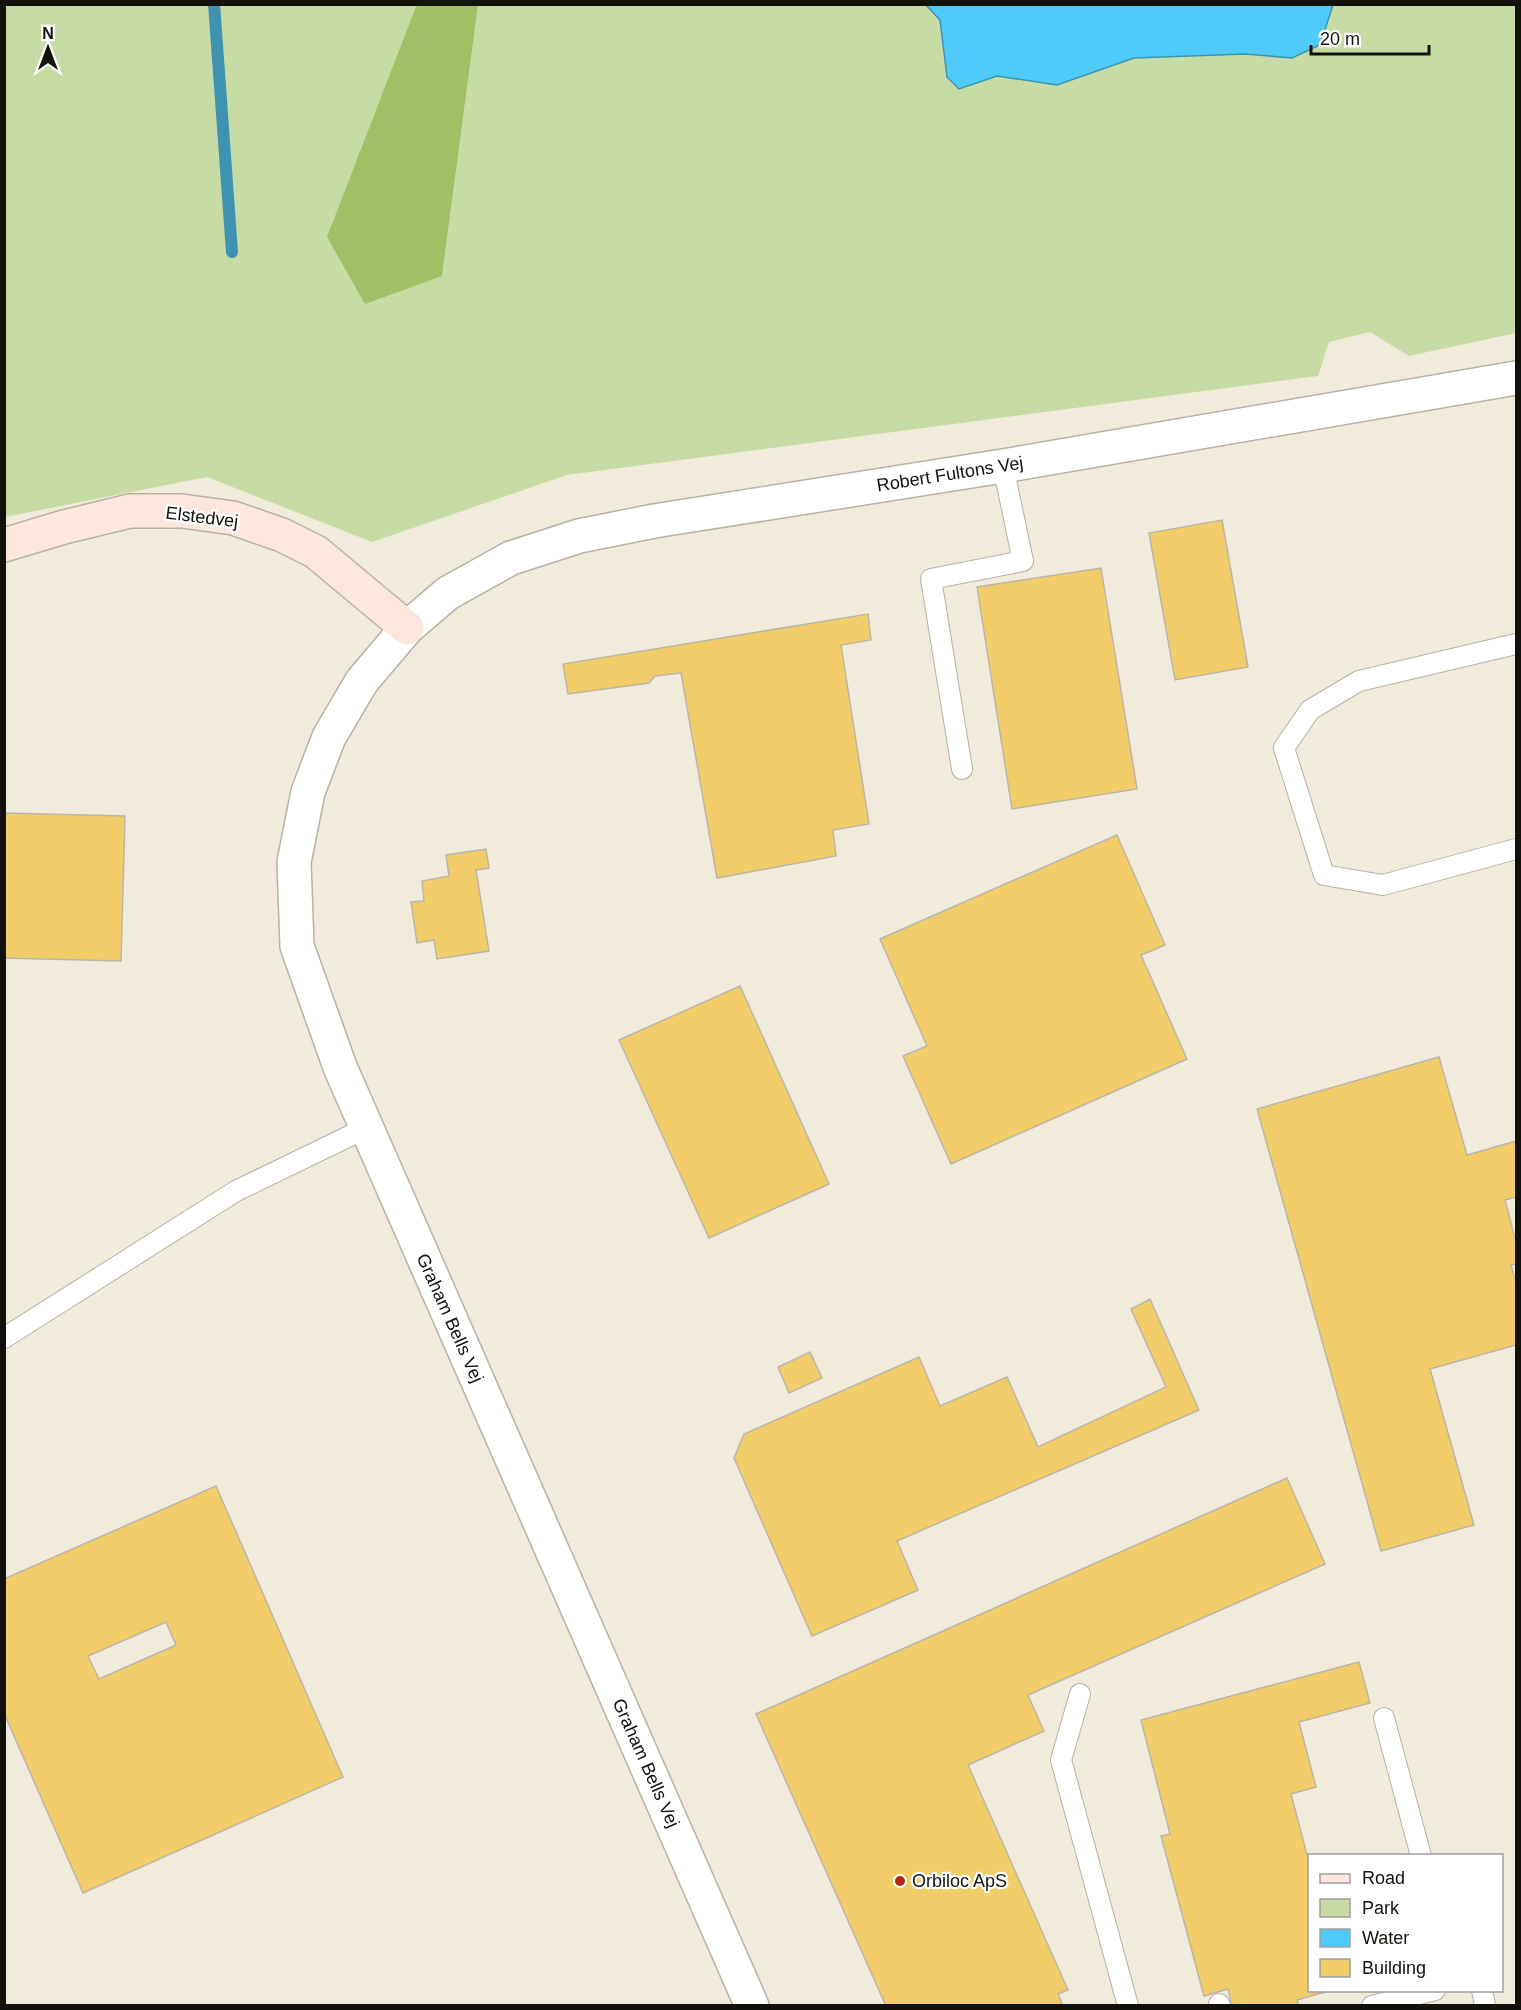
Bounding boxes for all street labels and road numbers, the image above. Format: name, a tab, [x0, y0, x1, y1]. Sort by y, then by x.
street label: Robert Fultons Vej	[875, 453, 1025, 495]
street label: Elstedvej	[165, 503, 239, 531]
street label: Graham Bells Vej	[413, 1250, 487, 1386]
street label: Graham Bells Vej	[609, 1695, 683, 1831]

